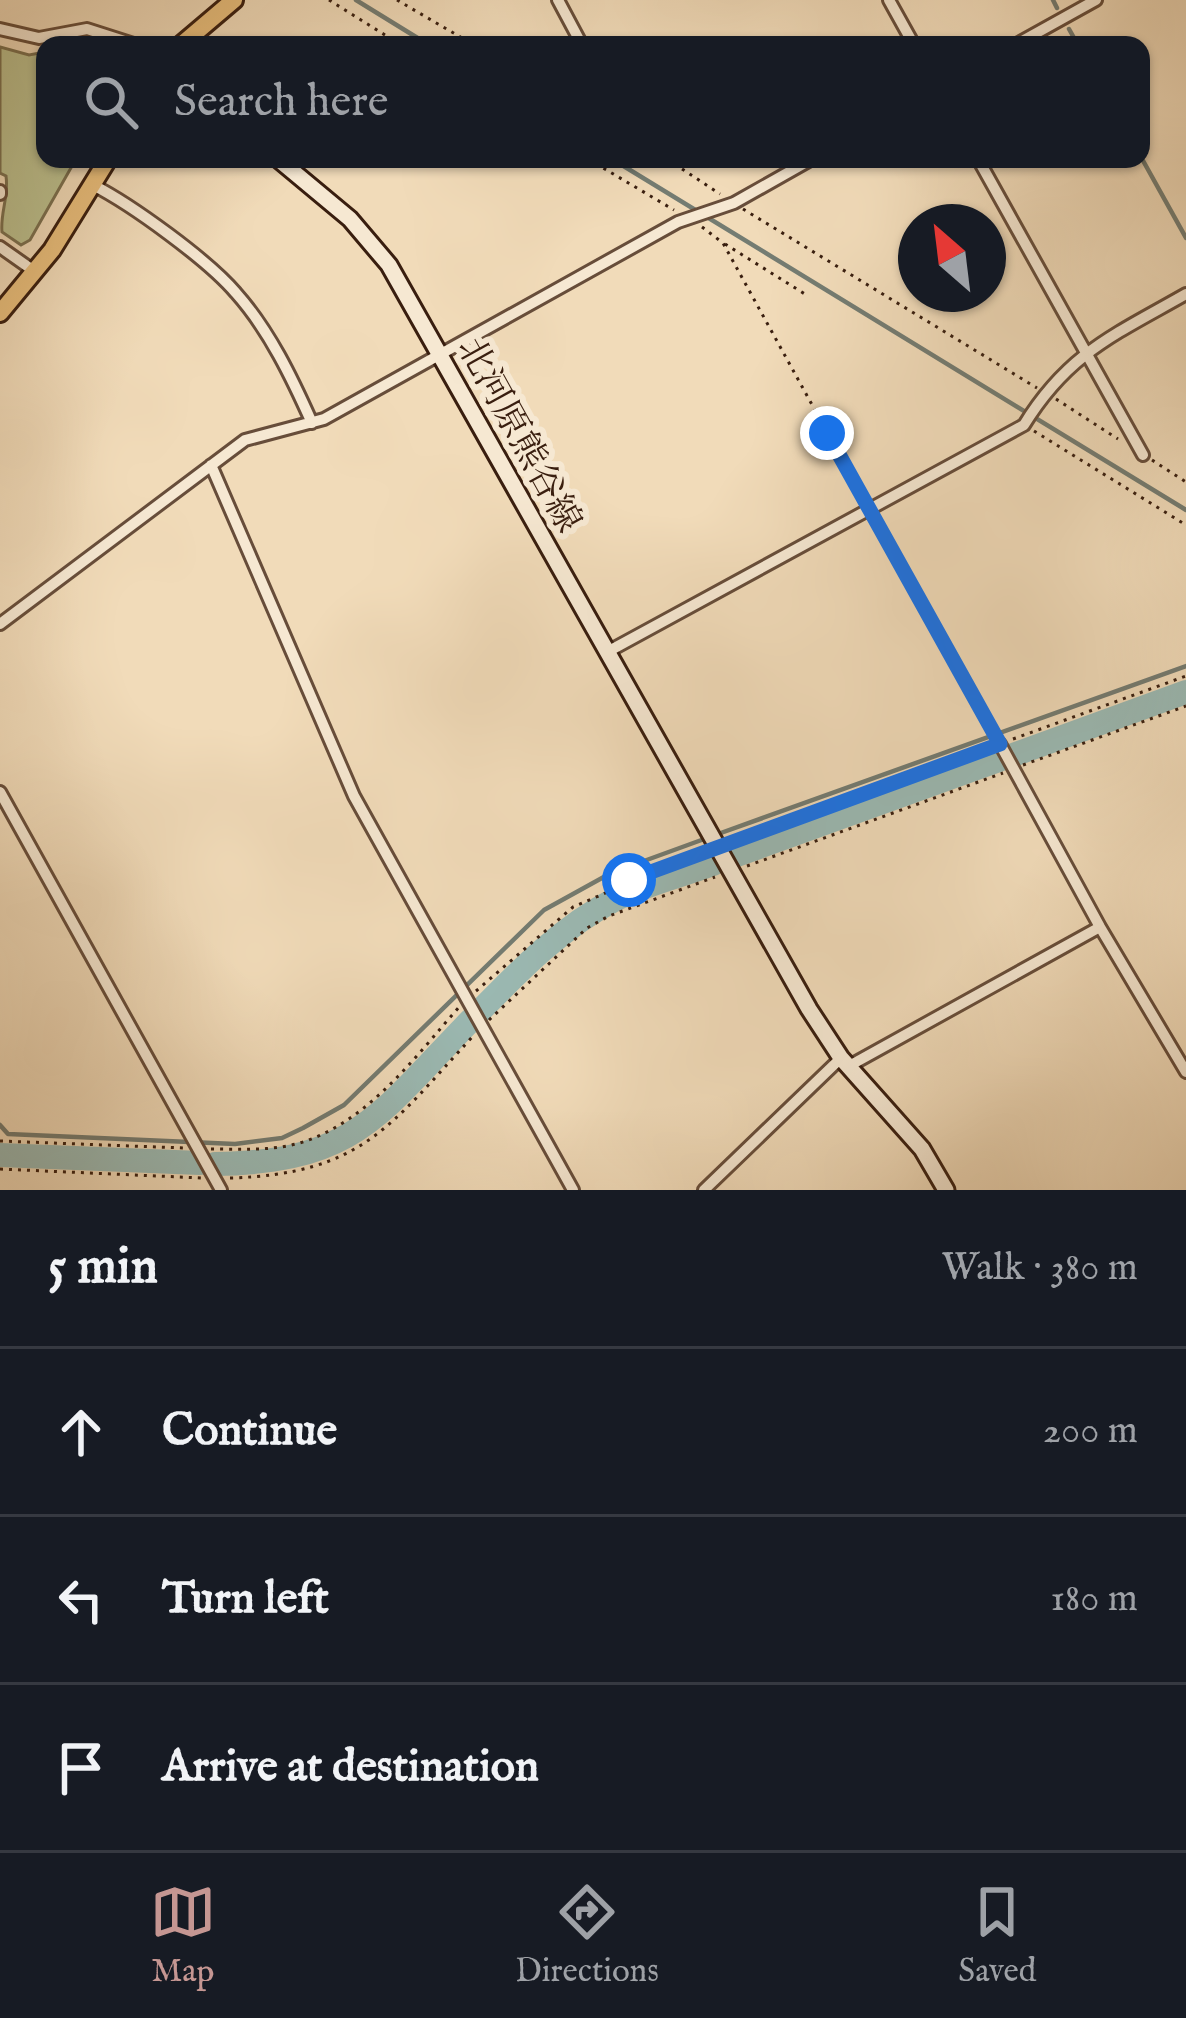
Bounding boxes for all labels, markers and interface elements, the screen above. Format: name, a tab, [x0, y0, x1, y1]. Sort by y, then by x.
search box	[36, 36, 1150, 168]
icon: search	[78, 69, 144, 135]
text: Search here	[174, 74, 388, 131]
north arrow	[898, 204, 1006, 312]
street label: 北河原熊谷線	[446, 330, 591, 541]
route end	[800, 406, 854, 460]
route start	[602, 853, 656, 907]
text: 5 min	[48, 1236, 158, 1301]
text: Walk · 380 m	[942, 1244, 1138, 1293]
icon: ahead	[48, 1399, 114, 1465]
text: Continue	[162, 1403, 337, 1460]
text: 200 m	[1043, 1407, 1138, 1456]
icon: left	[48, 1567, 114, 1633]
text: Turn left	[162, 1571, 329, 1628]
text: 180 m	[1050, 1575, 1138, 1624]
icon: arrive	[48, 1735, 114, 1801]
text: Arrive at destination	[162, 1739, 539, 1796]
tab: Map	[150, 1879, 216, 1993]
tab: Directions	[515, 1879, 659, 1993]
tab: Saved	[958, 1879, 1036, 1993]

